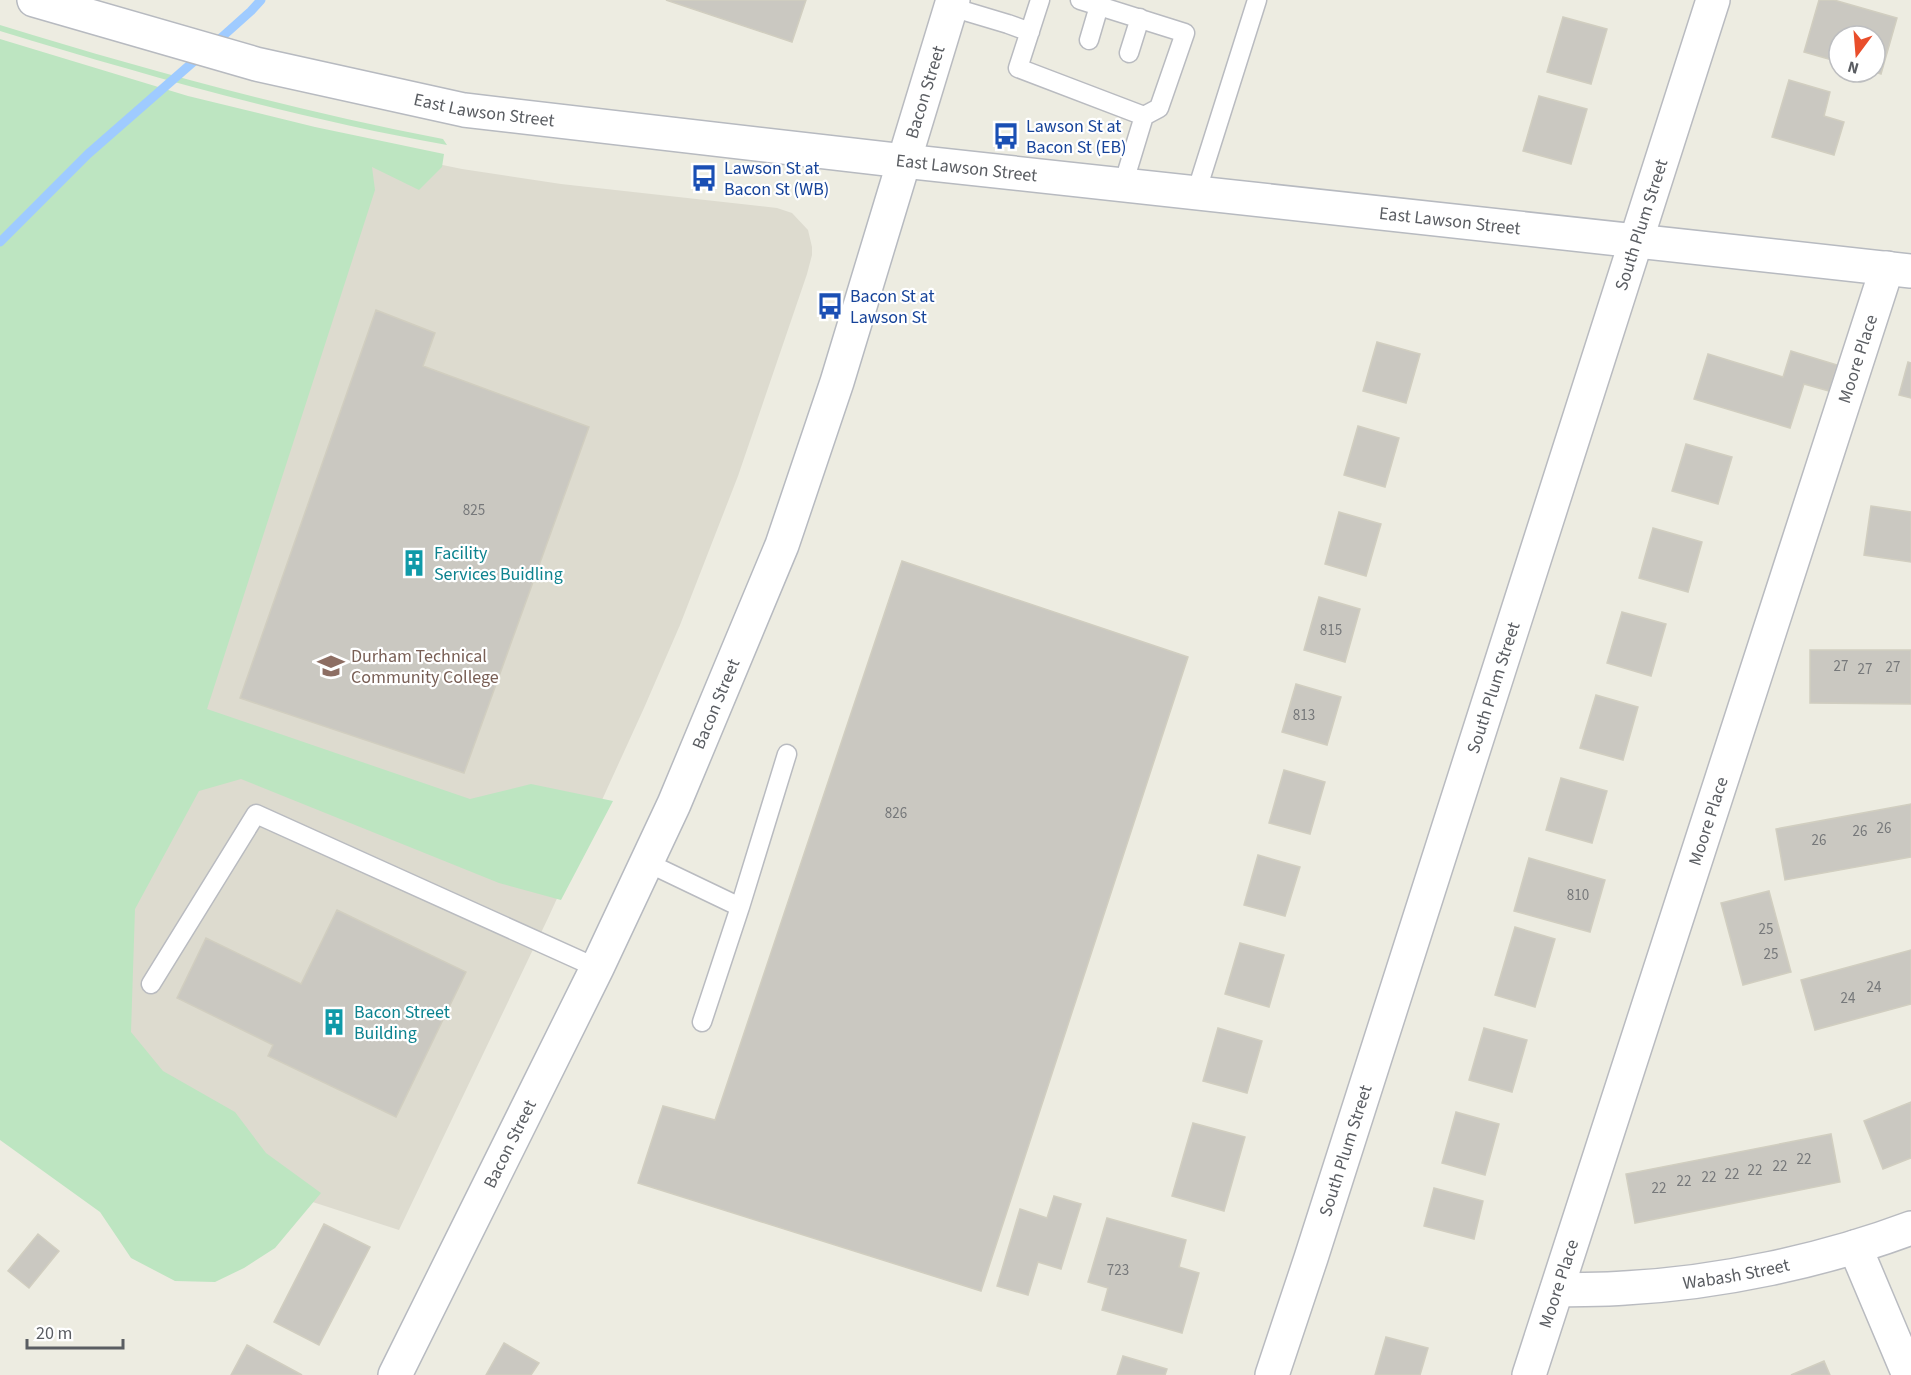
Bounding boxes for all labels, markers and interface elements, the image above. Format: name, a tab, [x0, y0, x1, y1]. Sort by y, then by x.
north arrow	[1827, 24, 1887, 84]
street label: Bacon Street	[899, 43, 951, 142]
text: N	[1845, 55, 1861, 79]
street label: East Lawson Street	[411, 87, 556, 133]
place label: Lawson St at Bacon St (EB)	[1026, 114, 1127, 160]
bus stop icon: Lawson St at Bacon St (EB)	[991, 121, 1021, 151]
street label: East Lawson Street	[895, 148, 1039, 188]
place label: Lawson St at Bacon St (WB)	[724, 156, 829, 202]
street label: South Plum Street	[1608, 156, 1674, 294]
bus stop icon: Lawson St at Bacon St (WB)	[689, 163, 719, 193]
street label: East Lawson Street	[1378, 200, 1522, 241]
place label: Bacon St at Lawson St	[850, 284, 934, 330]
bus stop icon: Bacon St at Lawson St	[815, 291, 845, 321]
street label: Moore Place	[1832, 311, 1884, 406]
house number: 825	[463, 500, 485, 521]
place label: Facility Services Buidling	[434, 541, 563, 587]
building icon: Facility Services Buidling	[399, 548, 429, 578]
street label: South Plum Street	[1460, 619, 1526, 757]
house number: 815	[1320, 620, 1342, 641]
place label: Durham Technical Community College	[351, 644, 499, 690]
school or university icon: Durham Technical Community College	[316, 651, 346, 681]
street label: Bacon Street	[686, 655, 746, 753]
house number: 27	[1834, 656, 1848, 677]
house number: 27	[1886, 657, 1900, 678]
house number: 27	[1858, 659, 1872, 680]
house number: 813	[1293, 705, 1315, 726]
street label: Moore Place	[1682, 774, 1734, 869]
house number: 826	[885, 803, 907, 824]
house number: 26	[1877, 818, 1891, 839]
house number: 26	[1853, 821, 1867, 842]
house number: 26	[1812, 830, 1826, 851]
house number: 810	[1567, 885, 1589, 906]
house number: 25	[1759, 919, 1773, 940]
house number: 25	[1764, 944, 1778, 965]
house number: 24	[1867, 977, 1882, 998]
house number: 24	[1841, 988, 1856, 1009]
place label: Bacon Street Building	[354, 1000, 450, 1046]
building icon: Bacon Street Building	[319, 1007, 349, 1037]
street label: South Plum Street	[1313, 1082, 1378, 1220]
street label: Bacon Street	[477, 1095, 542, 1192]
house number: 22	[1797, 1149, 1811, 1170]
house number: 22	[1773, 1156, 1787, 1177]
house number: 22	[1748, 1160, 1762, 1181]
house number: 22	[1725, 1164, 1739, 1185]
house number: 22	[1702, 1167, 1716, 1188]
house number: 22	[1677, 1171, 1691, 1192]
house number: 22	[1652, 1178, 1666, 1199]
street label: Moore Place	[1533, 1236, 1585, 1331]
street label: Wabash Street	[1681, 1252, 1792, 1295]
house number: 723	[1107, 1260, 1129, 1281]
scale bar	[27, 1312, 123, 1350]
text: 20 m	[36, 1321, 72, 1346]

